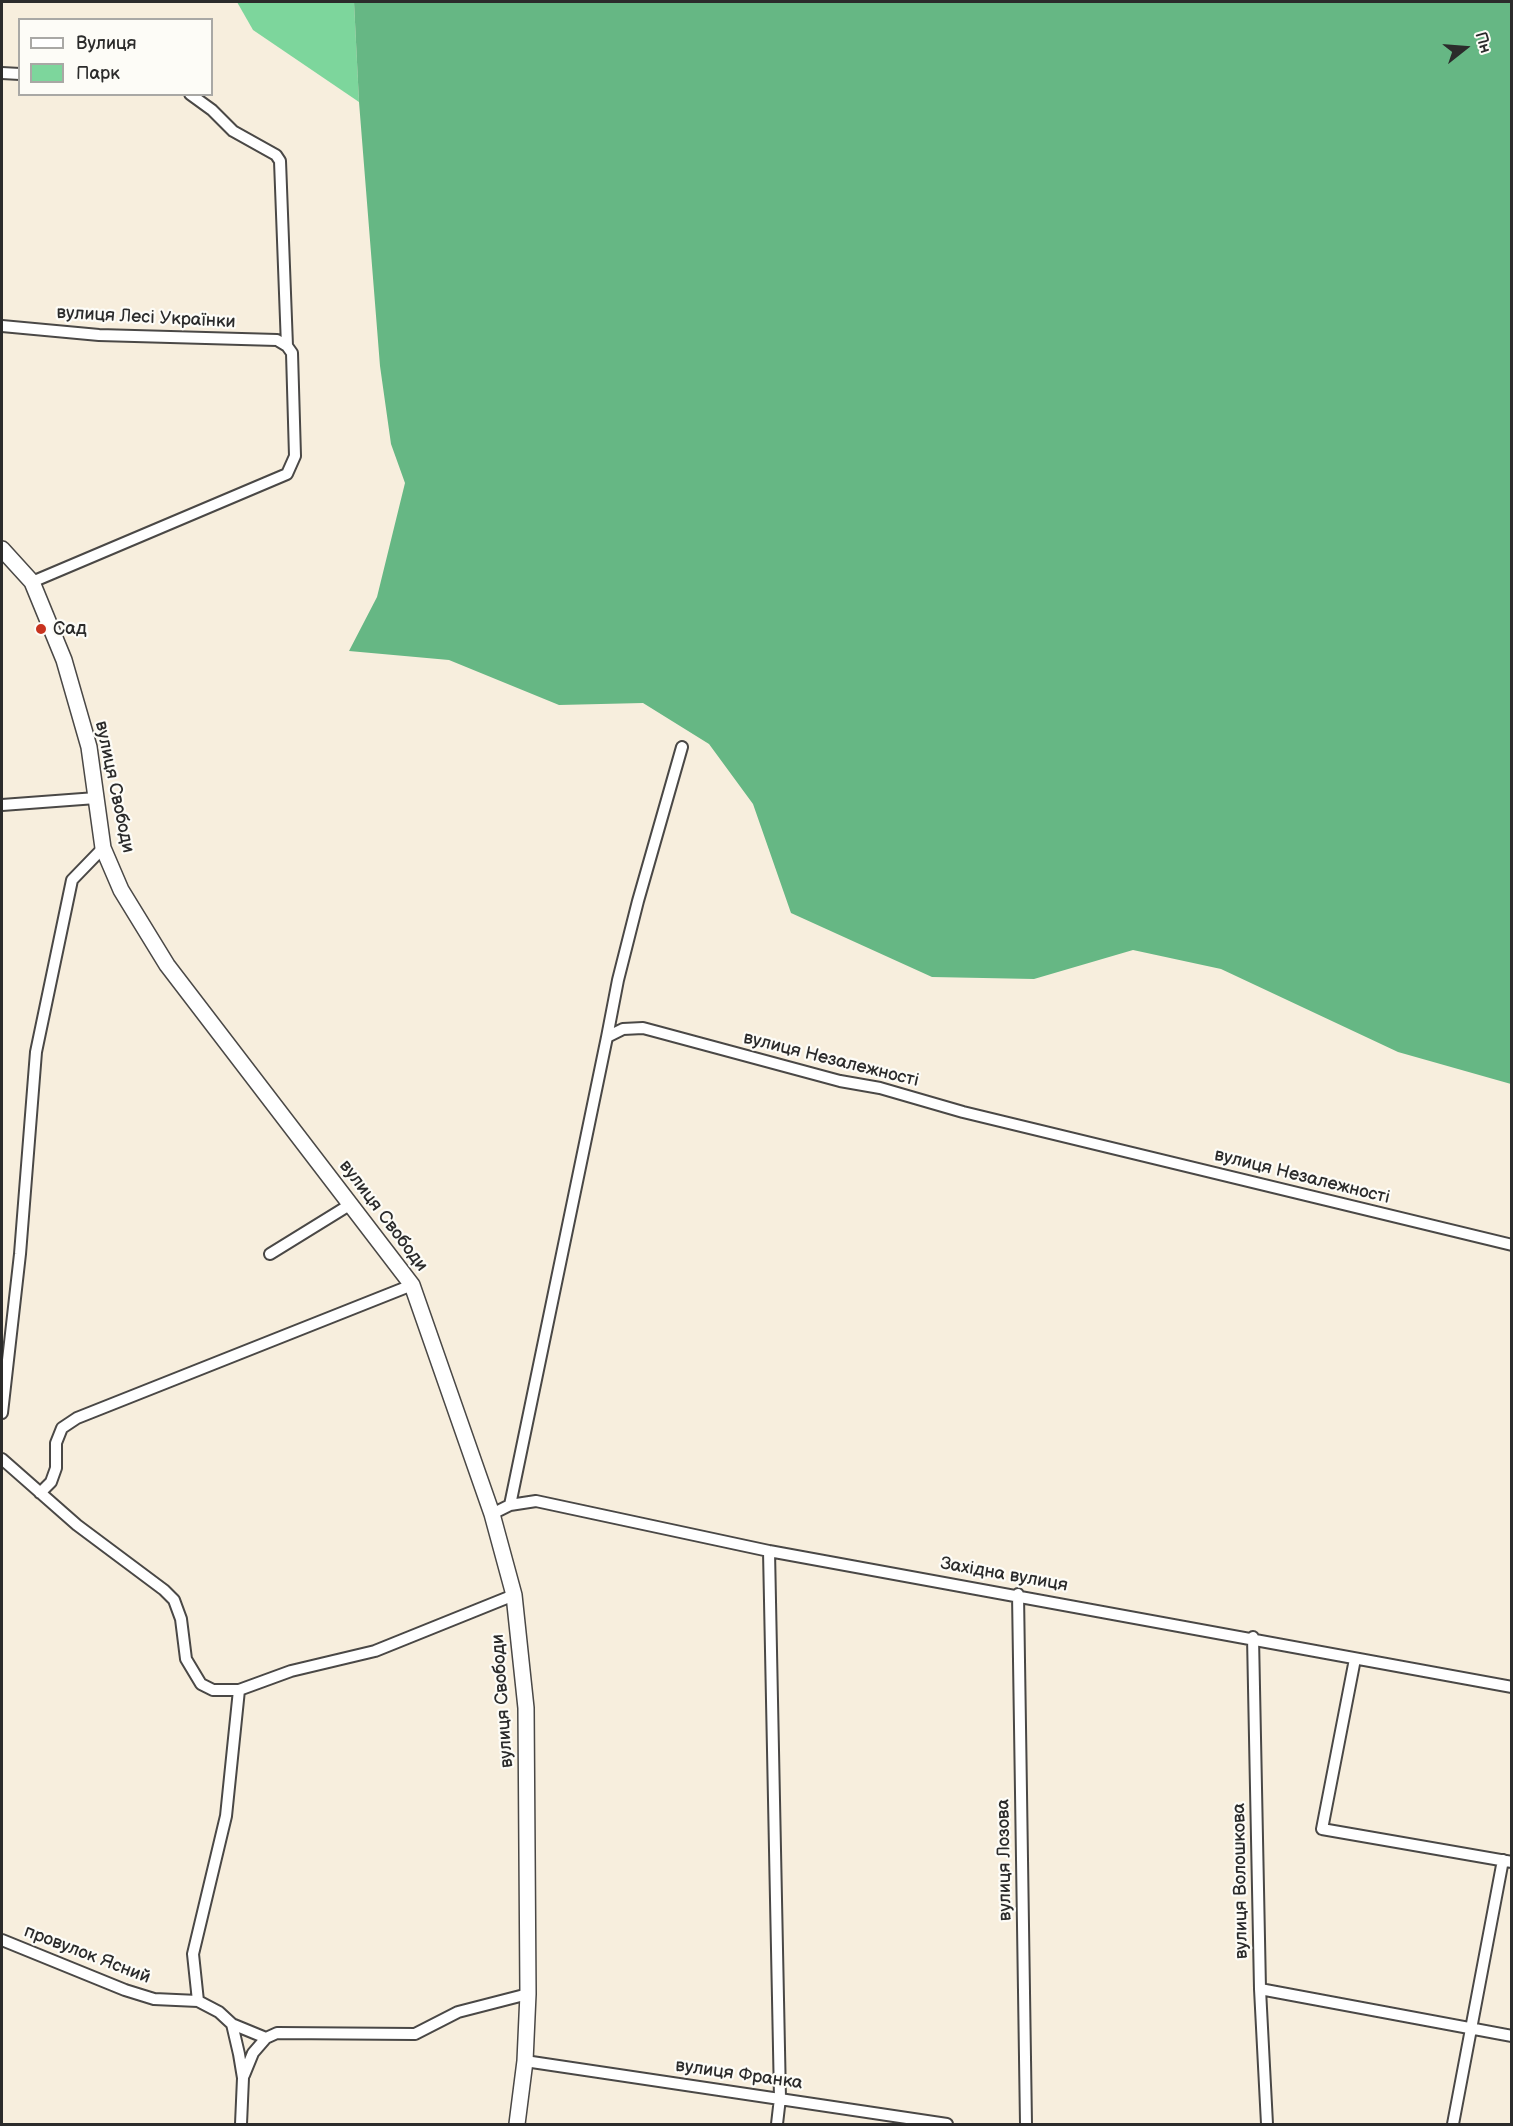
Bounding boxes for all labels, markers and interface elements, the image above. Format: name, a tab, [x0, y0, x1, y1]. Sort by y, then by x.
legend	[18, 18, 213, 96]
north arrow	[1435, 18, 1495, 78]
text: Пн	[1470, 30, 1495, 56]
text: Вулиця	[76, 33, 137, 54]
text: Парк	[76, 63, 120, 84]
street label: вулиця Лесі Українки	[56, 303, 236, 333]
place label: Сад	[53, 618, 87, 640]
marker: Сад	[34, 622, 48, 636]
street label: вулиця Свободи	[89, 719, 139, 855]
street label: вулиця Незалежності	[741, 1028, 921, 1092]
street label: вулиця Незалежності	[1212, 1145, 1392, 1209]
street label: вулиця Свободи	[334, 1156, 432, 1276]
street label: Західна вулиця	[939, 1553, 1069, 1597]
street label: вулиця Свободи	[488, 1633, 518, 1769]
street label: вулиця Лозова	[993, 1799, 1017, 1921]
street label: вулиця Волошкова	[1229, 1803, 1253, 1959]
street label: провулок Ясний	[21, 1921, 153, 1989]
street label: вулиця Франка	[674, 2055, 804, 2095]

